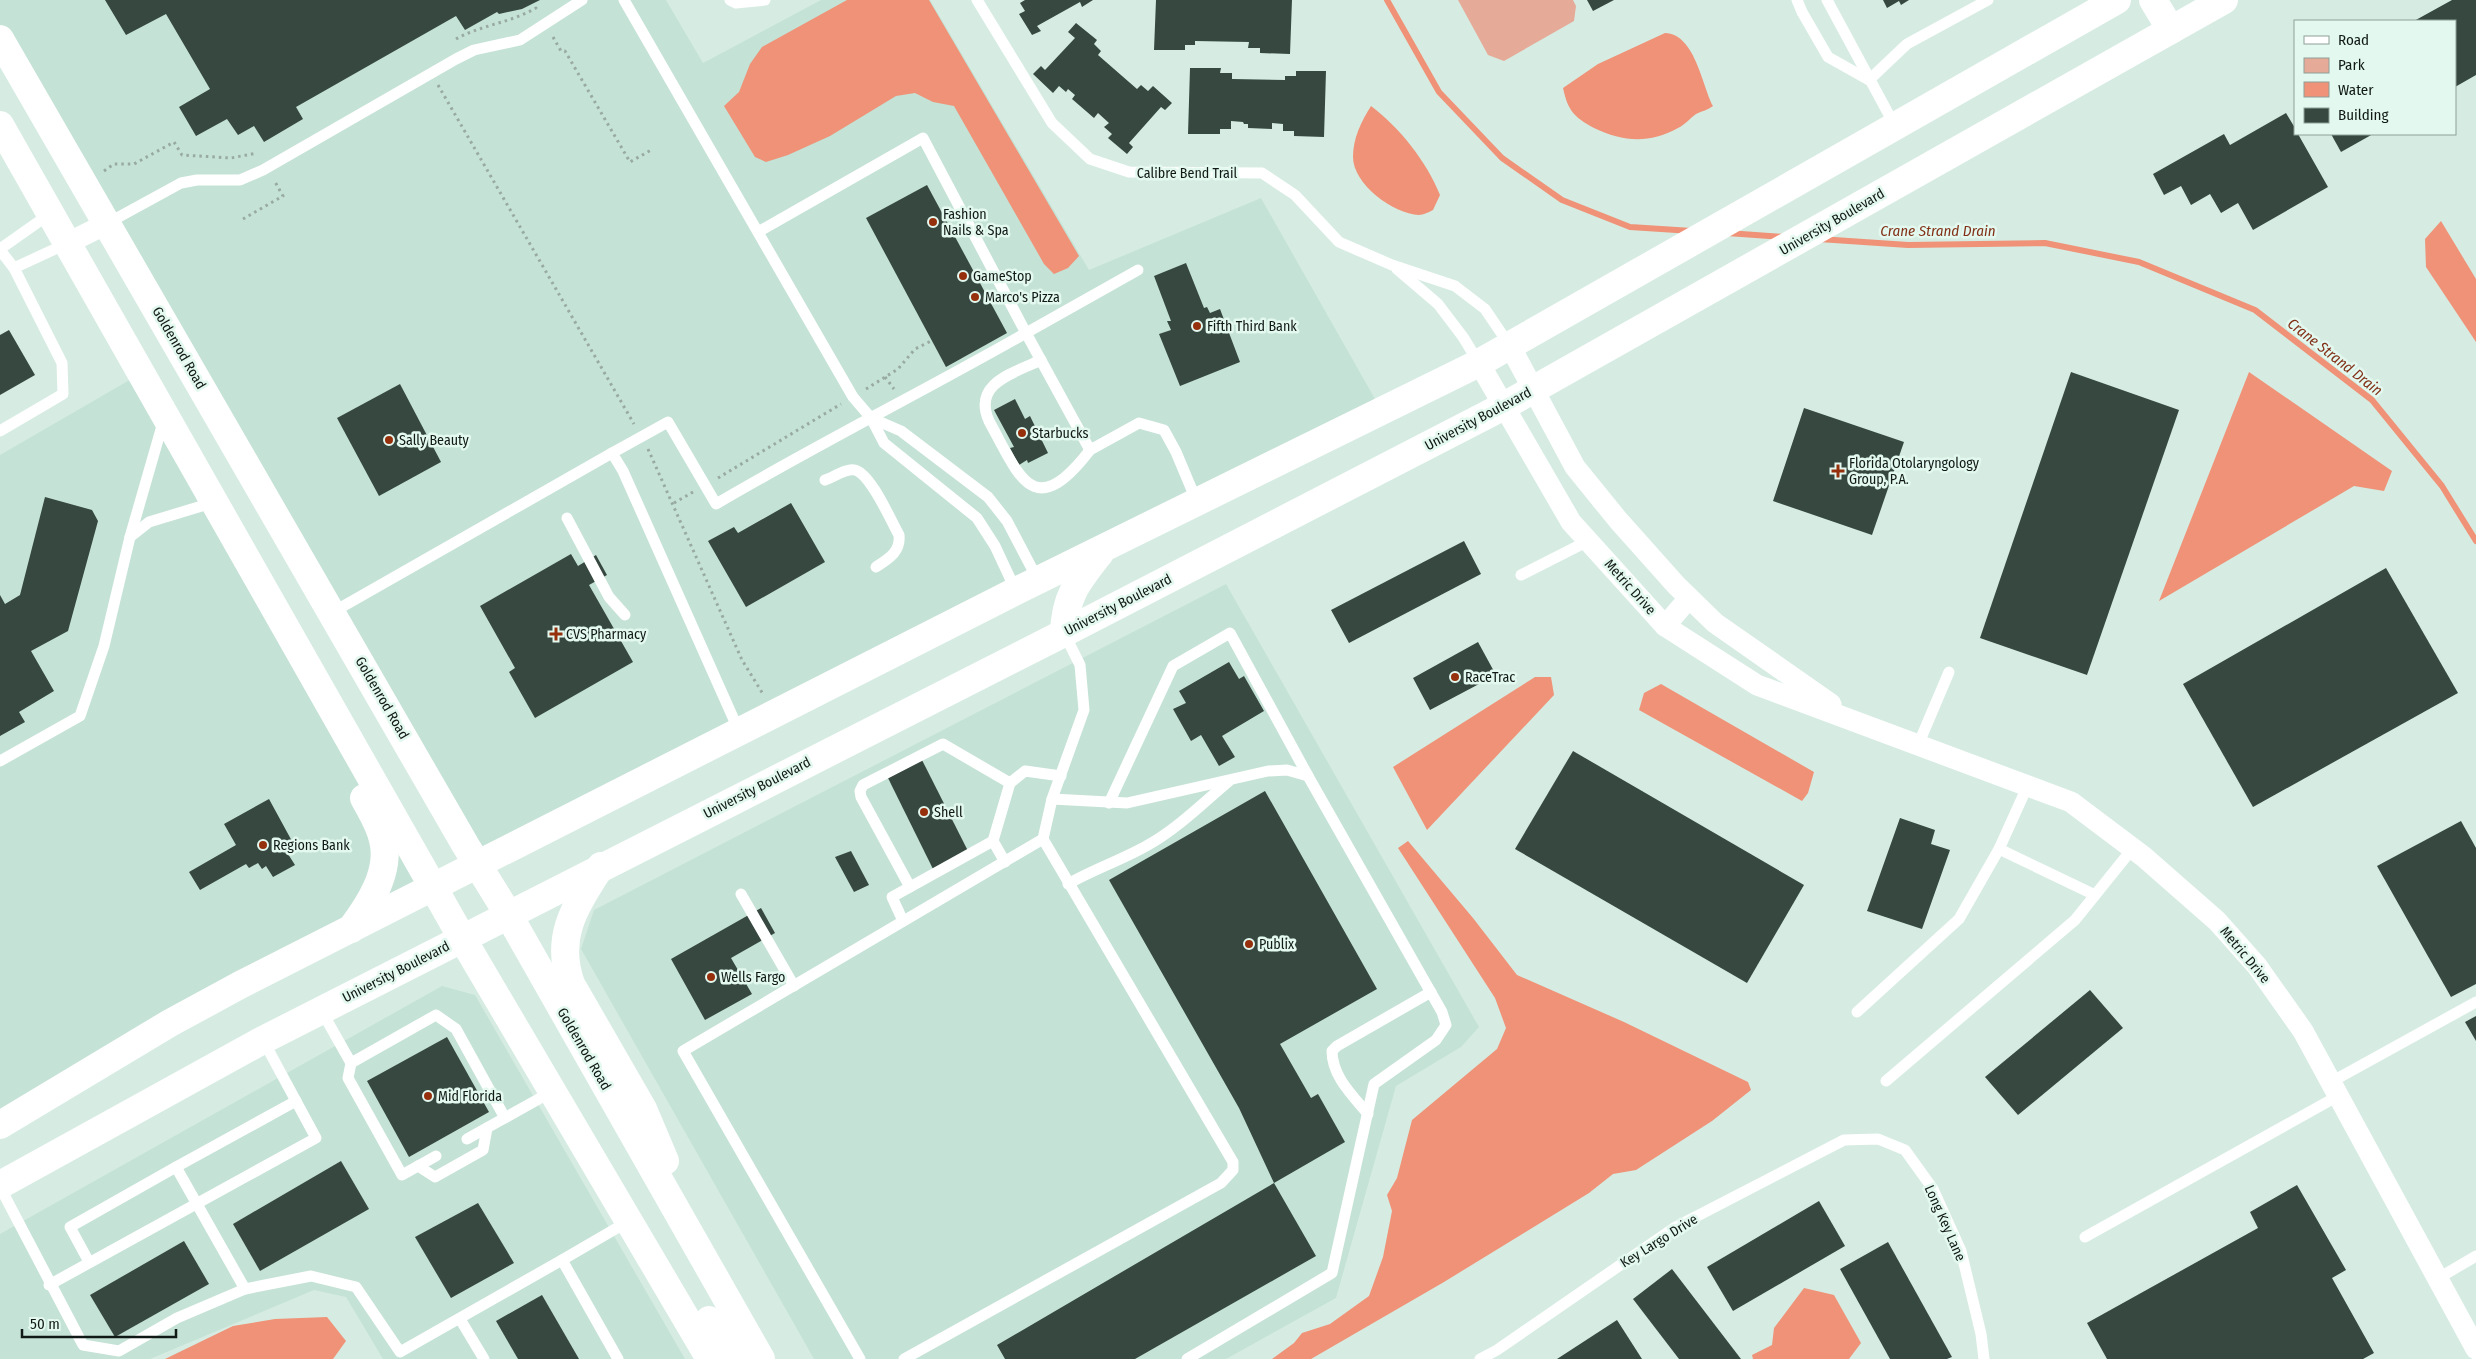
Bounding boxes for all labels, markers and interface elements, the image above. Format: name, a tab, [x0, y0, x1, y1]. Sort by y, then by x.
legend	[2294, 20, 2456, 135]
text: Road	[2338, 31, 2369, 49]
text: Park	[2338, 56, 2365, 74]
text: Water	[2338, 81, 2374, 99]
text: Building	[2338, 106, 2389, 124]
street label: Calibre Bend Trail	[1137, 165, 1238, 182]
street label: University Boulevard	[1777, 185, 1887, 259]
place label: Fashion Nails & Spa	[943, 206, 1009, 239]
marker: Fashion Nails & Spa	[927, 216, 939, 228]
water label: Crane Strand Drain	[1880, 222, 1996, 240]
place label: GameStop	[973, 268, 1032, 285]
marker: GameStop	[957, 270, 969, 282]
place label: Marco's Pizza	[985, 289, 1060, 306]
marker: Marco's Pizza	[969, 291, 981, 303]
street label: Goldenrod Road	[149, 304, 209, 392]
water label: Crane Strand Drain	[2284, 314, 2386, 400]
place label: Fifth Third Bank	[1207, 318, 1297, 335]
marker: Fifth Third Bank	[1191, 320, 1203, 332]
street label: University Boulevard	[1422, 384, 1534, 454]
place label: Starbucks	[1032, 425, 1088, 442]
marker: Starbucks	[1016, 427, 1028, 439]
place label: Sally Beauty	[399, 432, 470, 449]
marker: Sally Beauty	[383, 434, 395, 446]
place label: Florida Otolaryngology Group, P.A.	[1849, 455, 1980, 488]
marker: Florida Otolaryngology Group, P.A.	[1831, 464, 1845, 478]
street label: Metric Drive	[1601, 556, 1659, 618]
street label: University Boulevard	[1061, 571, 1175, 639]
place label: CVS Pharmacy	[566, 626, 647, 643]
marker: CVS Pharmacy	[550, 628, 562, 640]
street label: Goldenrod Road	[352, 654, 412, 742]
place label: RaceTrac	[1465, 669, 1515, 686]
marker: RaceTrac	[1449, 671, 1461, 683]
street label: University Boulevard	[700, 754, 814, 822]
place label: Shell	[934, 804, 963, 821]
marker: Shell	[918, 806, 930, 818]
place label: Regions Bank	[273, 837, 350, 854]
marker: Regions Bank	[257, 839, 269, 851]
street label: Metric Drive	[2216, 923, 2274, 987]
place label: Publix	[1259, 936, 1295, 953]
street label: University Boulevard	[339, 938, 453, 1006]
marker: Publix	[1243, 938, 1255, 950]
place label: Wells Fargo	[721, 969, 785, 986]
marker: Wells Fargo	[705, 971, 717, 983]
street label: Goldenrod Road	[554, 1005, 614, 1093]
place label: Mid Florida	[438, 1088, 502, 1105]
marker: Mid Florida	[422, 1090, 434, 1102]
street label: Long Key Lane	[1921, 1182, 1969, 1264]
street label: Key Largo Drive	[1617, 1210, 1701, 1272]
scale bar	[22, 1306, 176, 1338]
text: 50 m	[30, 1315, 60, 1333]

